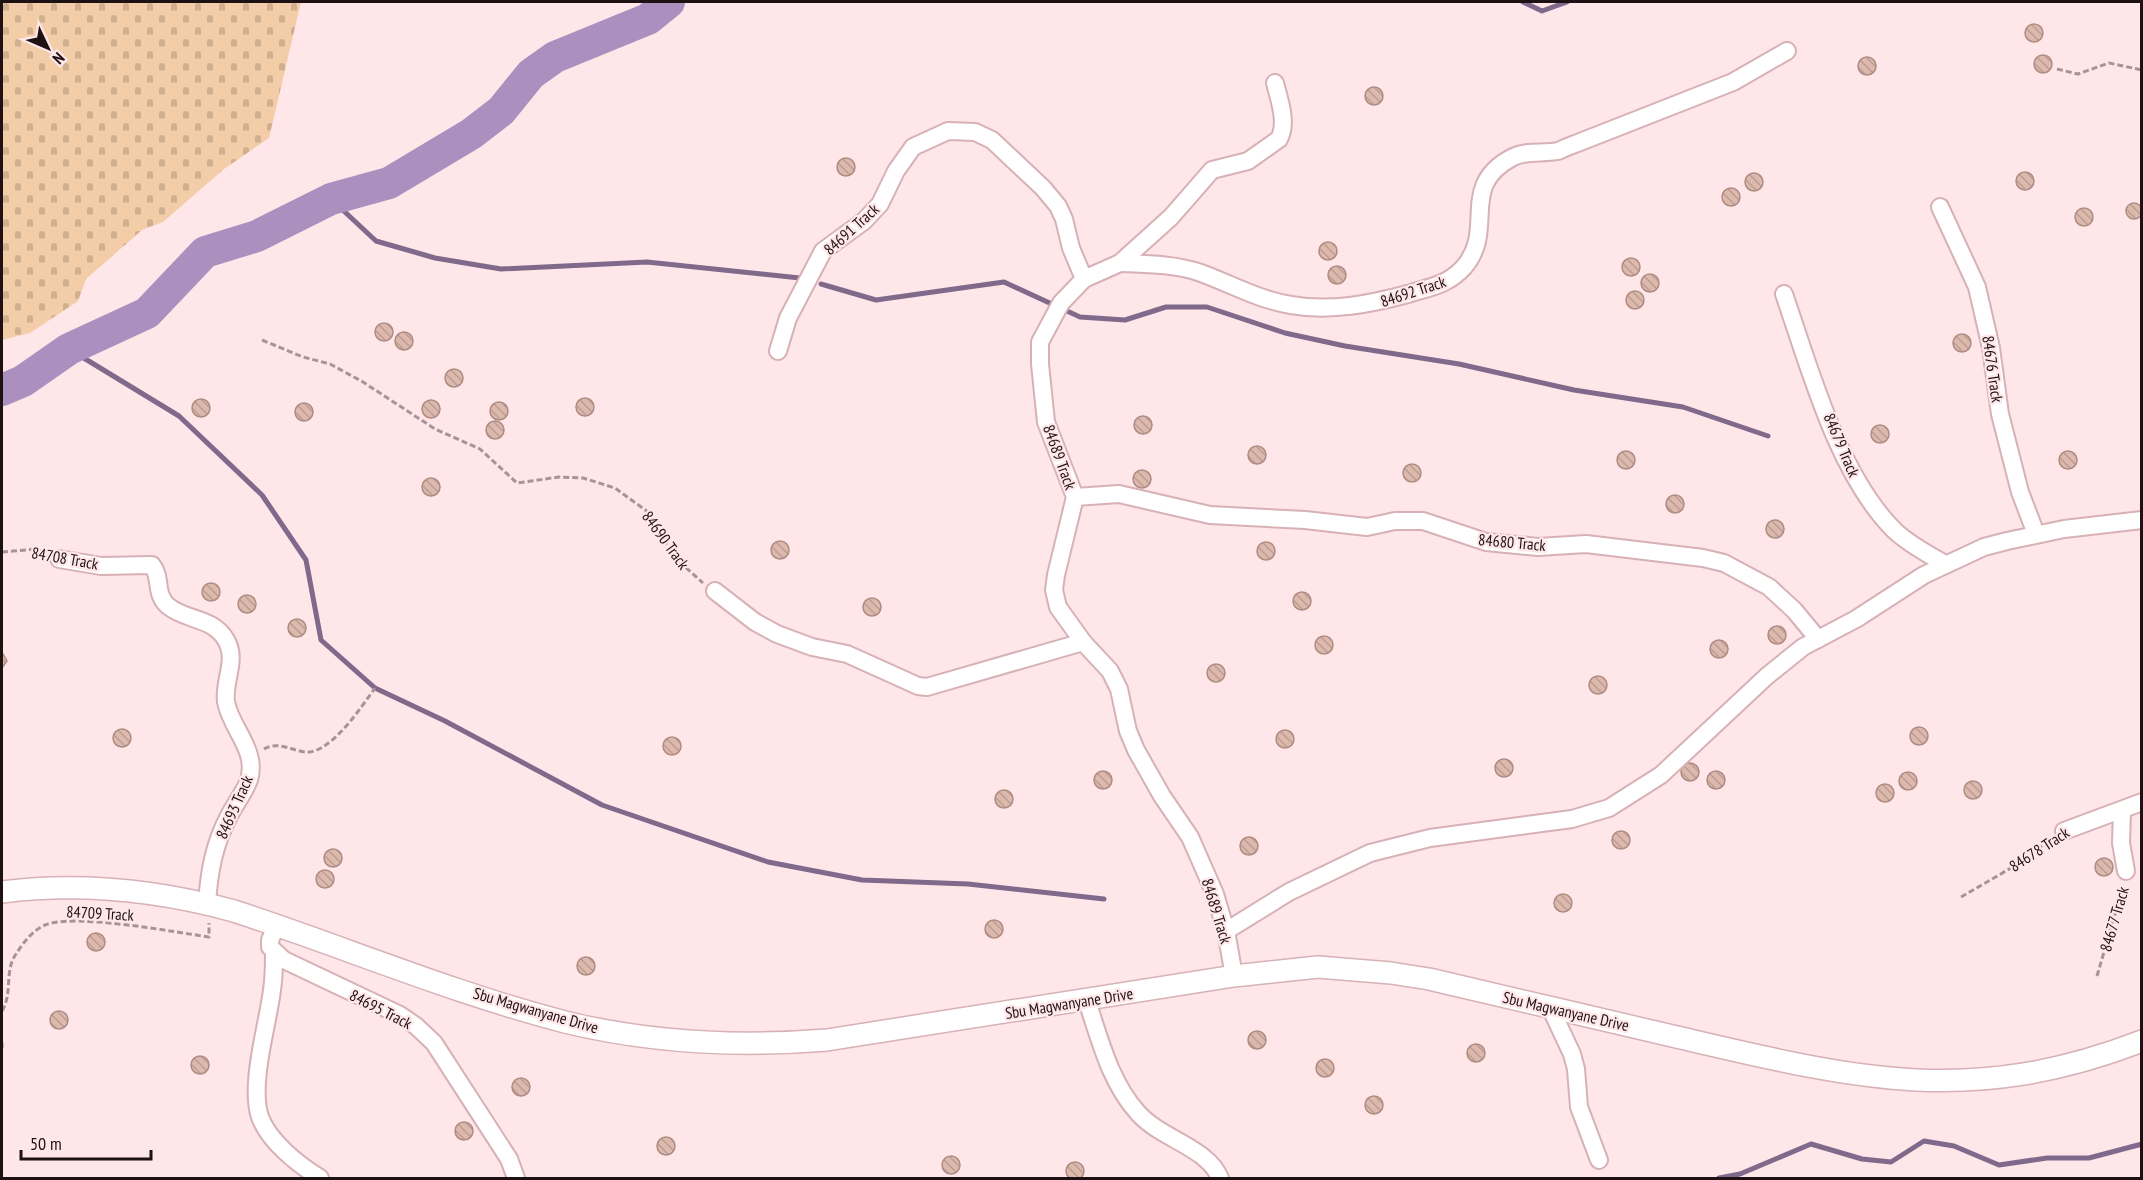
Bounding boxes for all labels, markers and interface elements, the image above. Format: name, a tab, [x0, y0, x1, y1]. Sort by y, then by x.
north arrow	[18, 18, 78, 78]
text: N	[49, 48, 69, 68]
street label: 84691 Track	[819, 198, 883, 259]
street label: 84692 Track	[1378, 271, 1449, 311]
street label: 84676 Track	[1978, 334, 2008, 405]
street label: 84679 Track	[1820, 410, 1865, 481]
street label: 84689 Track	[1039, 422, 1081, 493]
street label: 84690 Track	[638, 507, 694, 574]
street label: 84680 Track	[1478, 529, 1547, 555]
street label: 84708 Track	[30, 542, 101, 574]
street label: 84693 Track	[211, 771, 257, 842]
street label: 84678 Track	[2005, 822, 2073, 876]
street label: 84689 Track	[1198, 876, 1237, 947]
street label: 84677 Track	[2095, 883, 2133, 954]
street label: 84709 Track	[66, 901, 135, 925]
street label: Sbu Magwanyane Drive	[471, 983, 601, 1037]
street label: Sbu Magwanyane Drive	[1004, 983, 1134, 1023]
street label: 84695 Track	[346, 985, 416, 1034]
street label: Sbu Magwanyane Drive	[1501, 987, 1631, 1035]
scale bar	[21, 1123, 152, 1161]
text: 50 m	[30, 1132, 62, 1155]

